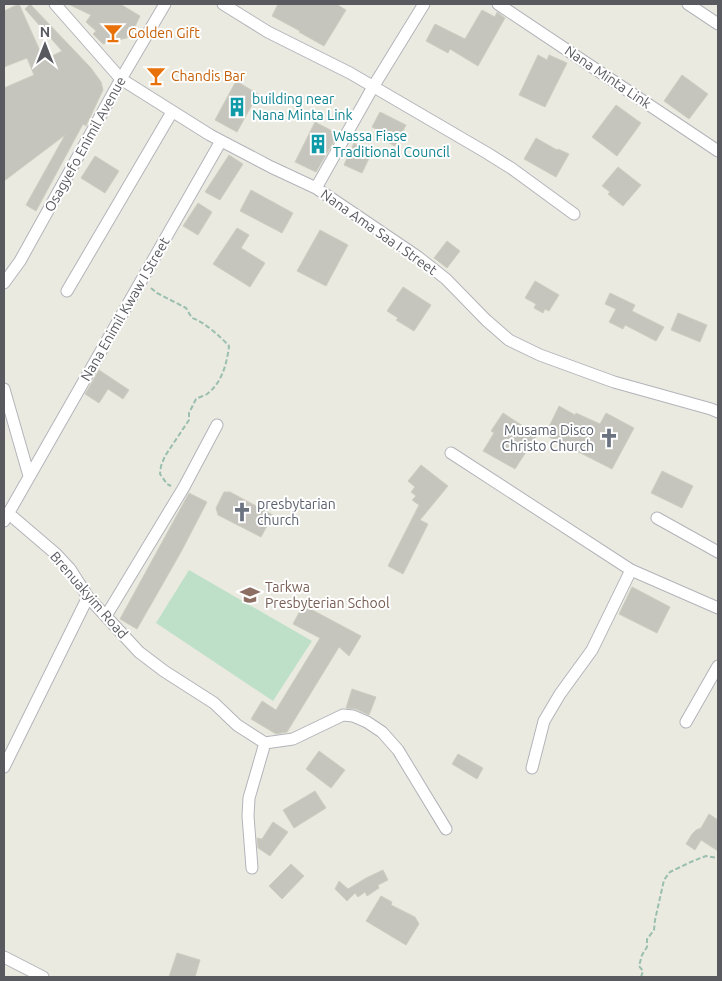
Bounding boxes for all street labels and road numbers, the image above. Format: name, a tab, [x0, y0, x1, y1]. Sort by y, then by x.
street label: Nana Minta Link	[562, 42, 654, 112]
street label: Osagyefo Enimil Avenue	[41, 74, 129, 214]
street label: Nana Ama Saa I Street	[318, 186, 441, 278]
street label: Nana Enimil Kwaw I Street	[77, 234, 173, 384]
street label: Brenuakyim Road	[47, 548, 131, 642]

